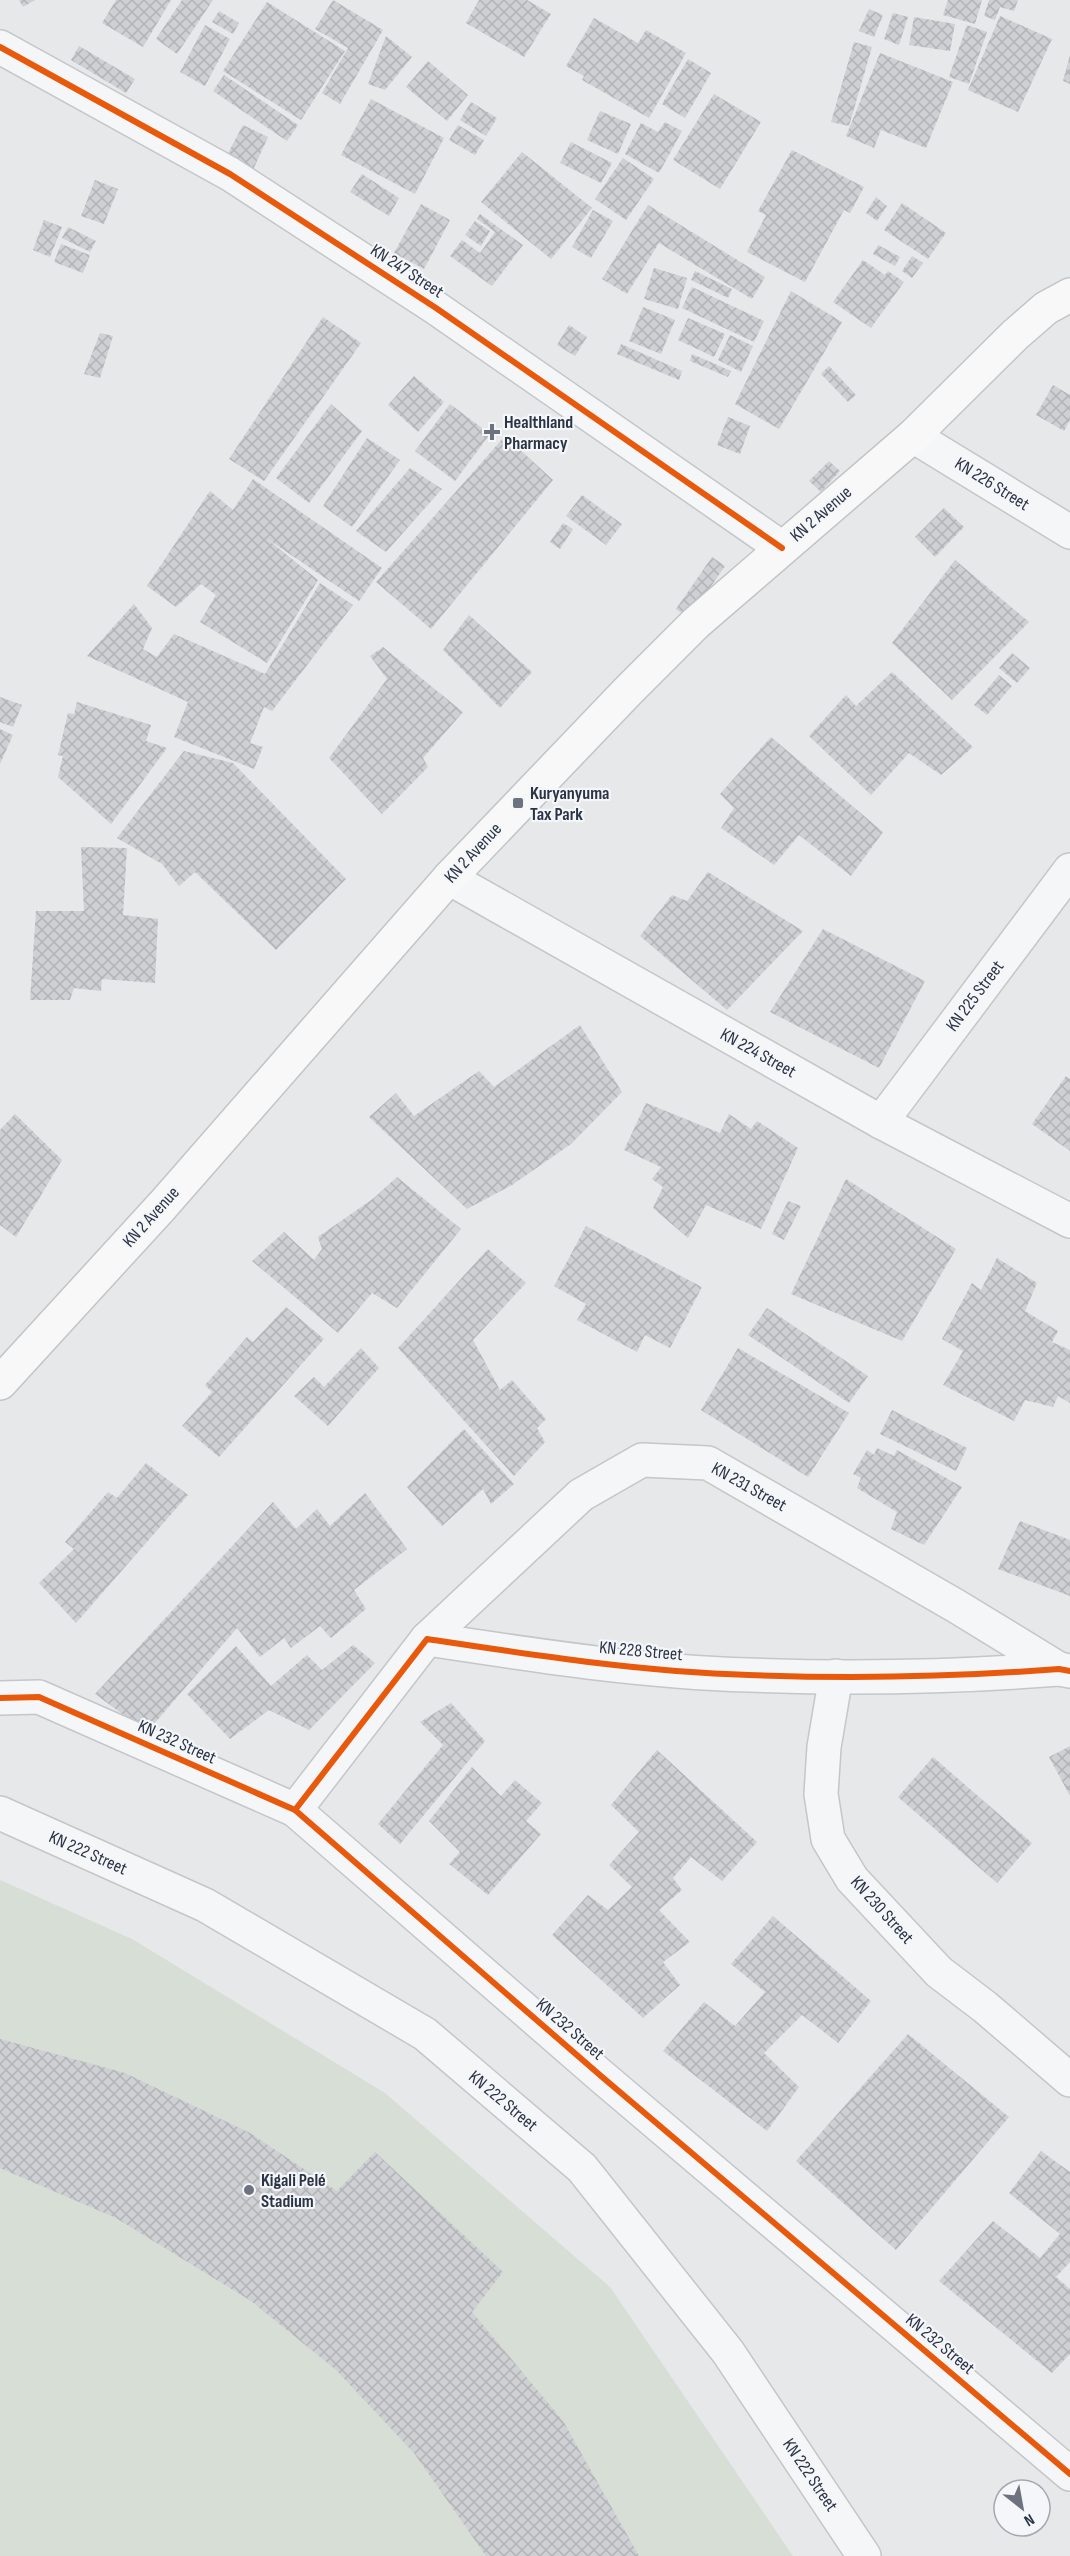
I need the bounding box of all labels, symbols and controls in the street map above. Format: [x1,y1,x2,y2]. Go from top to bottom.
street label: KN 247 Street [367,240,448,303]
place label: Healthland Pharmacy [504,412,573,454]
marker: Healthland Pharmacy [485,425,499,439]
street label: KN 226 Street [951,453,1033,515]
street label: KN 2 Avenue [786,482,856,546]
place label: Kuryanyuma Tax Park [530,783,609,825]
marker: Kuryanyuma Tax Park [511,796,525,810]
street label: KN 2 Avenue [440,819,506,887]
street label: KN 225 Street [942,956,1009,1035]
street label: KN 224 Street [717,1024,800,1083]
street label: KN 2 Avenue [118,1182,184,1252]
street label: KN 231 Street [708,1458,790,1516]
street label: KN 228 Street [598,1637,684,1665]
street label: KN 232 Street [135,1715,220,1769]
street label: KN 222 Street [46,1826,131,1880]
street label: KN 230 Street [846,1872,918,1949]
street label: KN 232 Street [532,1994,609,2065]
street label: KN 222 Street [464,2066,542,2136]
place label: Kigali Pelé Stadium [261,2170,326,2212]
marker: Kigali Pelé Stadium [242,2183,256,2197]
street label: KN 232 Street [901,2309,979,2379]
street label: KN 222 Street [778,2435,842,2516]
north arrow [992,2478,1052,2538]
text: N [1020,2509,1038,2530]

